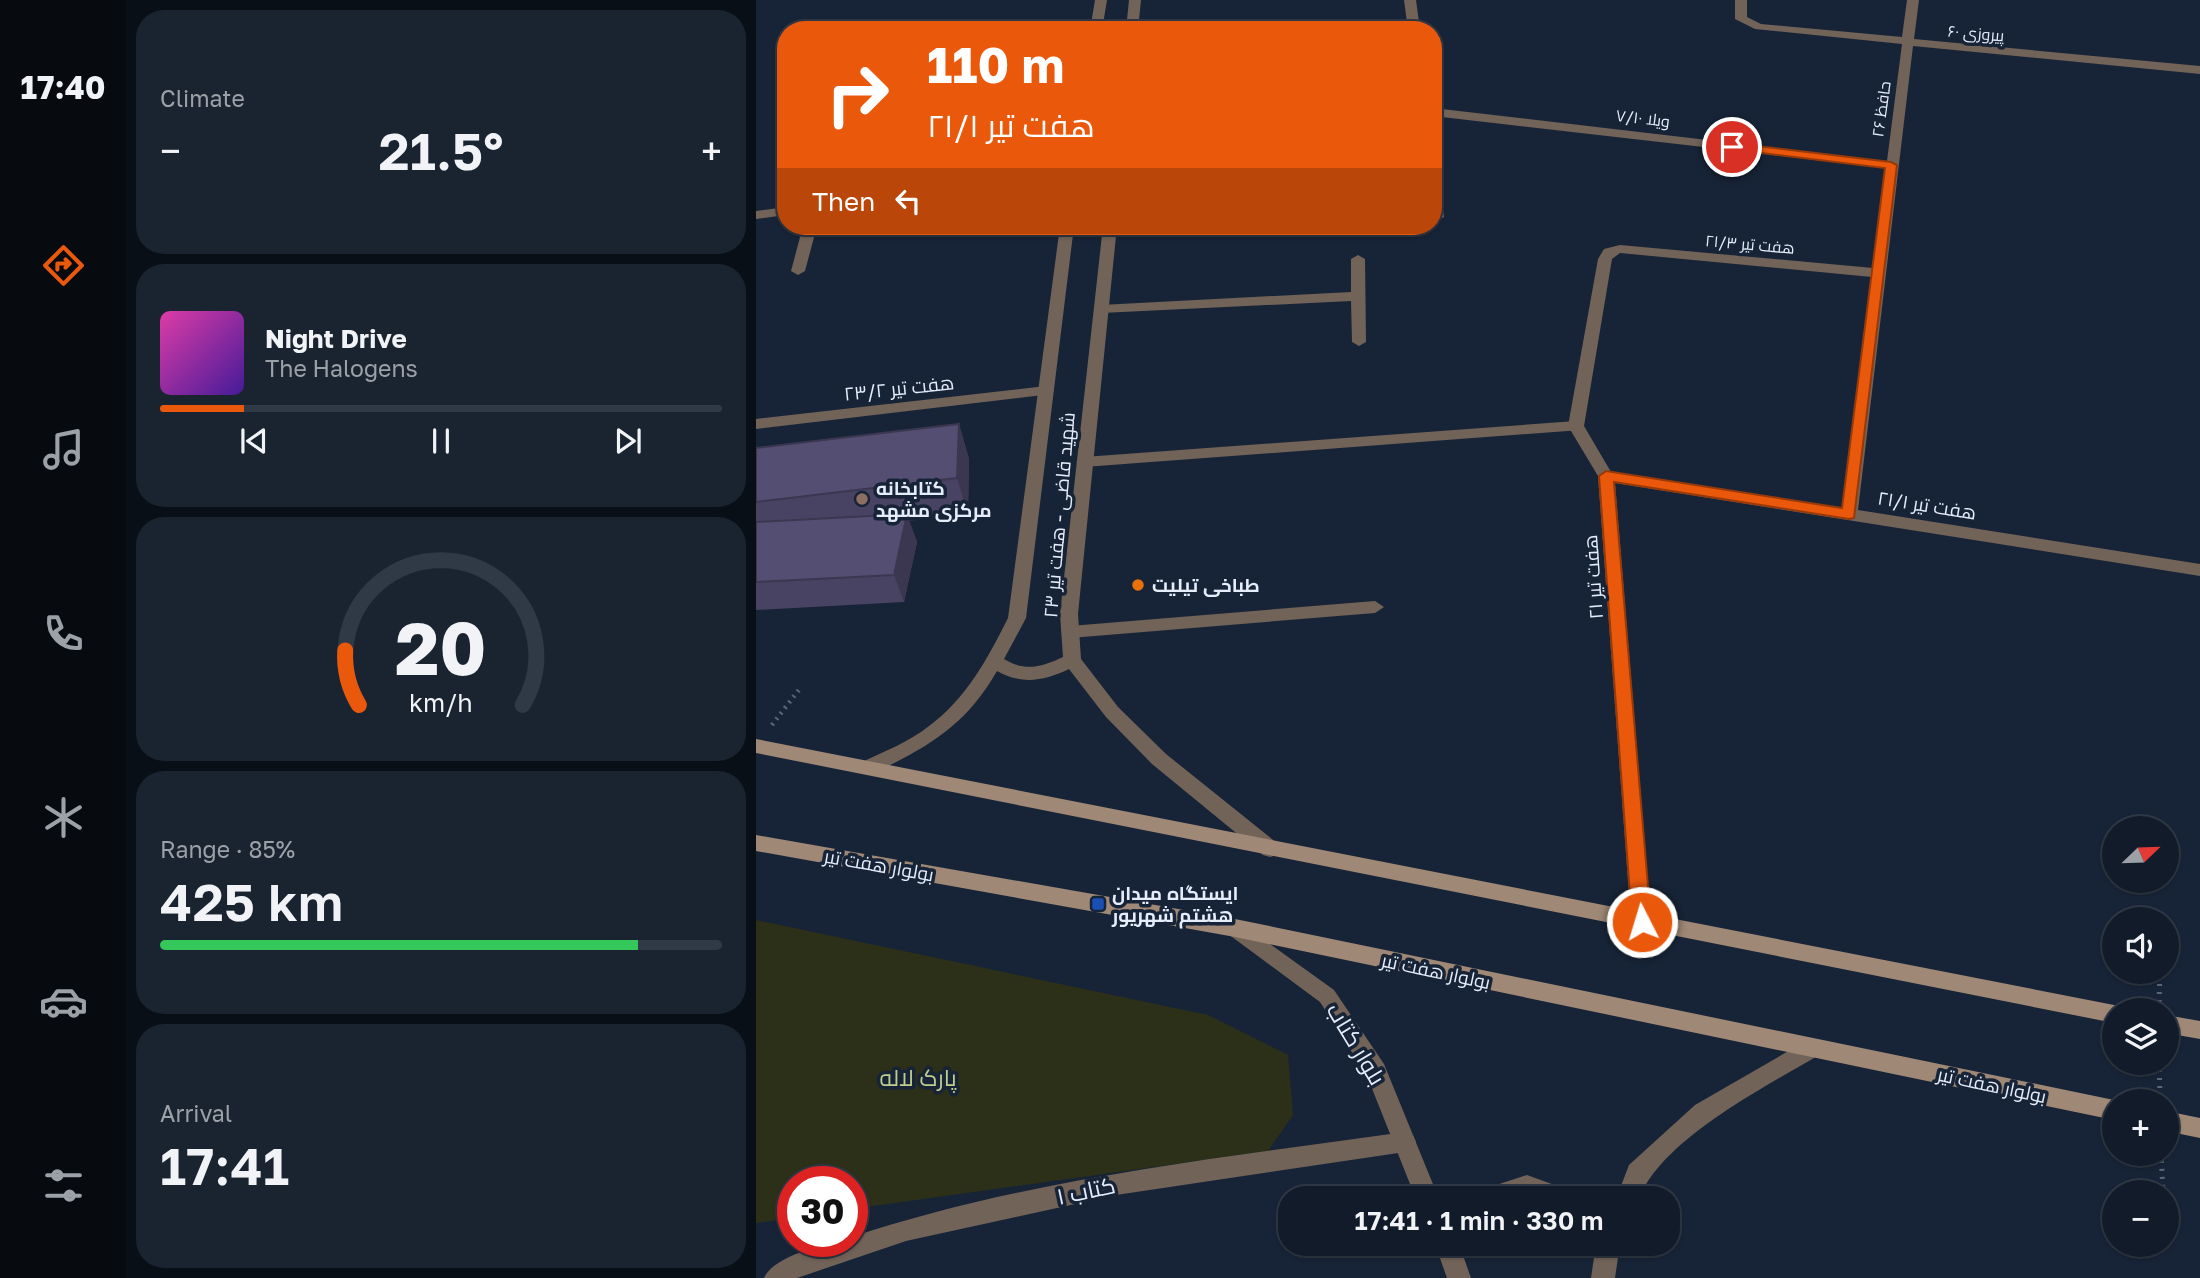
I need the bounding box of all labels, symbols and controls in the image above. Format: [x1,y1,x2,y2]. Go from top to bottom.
street label: پیروزی ۶۰ [1947,21,2006,47]
text: 110 m [927,35,1064,94]
icon: right [812,49,903,140]
text: 17:40 [21,68,105,106]
street label: حافظ ۲۶ [1867,80,1895,138]
text: Climate [160,84,245,112]
street label: ویلا ۷/۱۰ [1615,105,1671,131]
text: هفت تیر ۲۱/۱ [927,106,1095,144]
pin [1702,117,1762,177]
text: 21.5° [379,119,503,181]
text: − [160,128,181,173]
text: + [701,128,722,173]
icon: arrive [1713,128,1751,166]
icon: left [889,182,927,220]
text: Then [812,186,875,217]
street label: هفت تیر ۲۱/۳ [1704,230,1796,258]
icon: directions [39,241,88,290]
text: Night Drive [265,323,407,354]
text: The Halogens [265,354,418,382]
street label: هفت تیر ۲۳/۲ [843,370,955,406]
street label: شهید قاضی - هفت تیر ۲۳ [1038,411,1080,619]
icon: previous [235,422,273,460]
icon: pause [422,422,460,460]
icon: next [609,422,647,460]
icon: music [39,425,88,474]
place label: کتابخانه مرکزی مشهد [876,476,992,522]
street label: هفت تیر ۲۱/۱ [1876,485,1978,525]
marker: کتابخانه مرکزی مشهد [854,491,870,507]
street label: هفت تیر ۲۱ [1578,534,1608,620]
place label: طباخی تیلیت [1152,573,1260,597]
marker: طباخی تیلیت [1130,577,1146,593]
text: 20 [395,604,487,691]
icon: phone [39,609,88,658]
text: km/h [409,687,473,718]
icon: climate [39,793,88,842]
north arrow [2102,816,2179,892]
map controls [2102,816,2179,1257]
text: Range · 85% [160,835,295,863]
street label: بولوار هفت تیر [821,843,936,886]
text: 425 km [160,870,343,932]
place label: ایستگاه میدان هشتم شهریور [1111,881,1238,929]
position arrow [1605,885,1679,959]
marker: ایستگاه میدان هشتم شهریور [1090,896,1106,912]
button: sound [2102,907,2179,984]
street label: بولوار هفت تیر [1378,948,1493,994]
icon: car [39,977,88,1026]
street label: بلوار کتاب [1322,997,1392,1090]
button: layers [2102,998,2179,1075]
street label: بولوار هفت تیر [1934,1062,2049,1108]
park label: پارک لاله [879,1063,957,1093]
button: + [2102,1089,2179,1166]
text: Arrival [160,1099,232,1127]
text: 17:41 [160,1134,289,1196]
icon: filters [39,1161,88,1210]
speed limit sign: 30 [777,1166,868,1257]
street label: کتاب ۱ [1054,1170,1118,1210]
button: − [2102,1180,2179,1257]
text: 17:41 · 1 min · 330 m [1354,1205,1604,1236]

